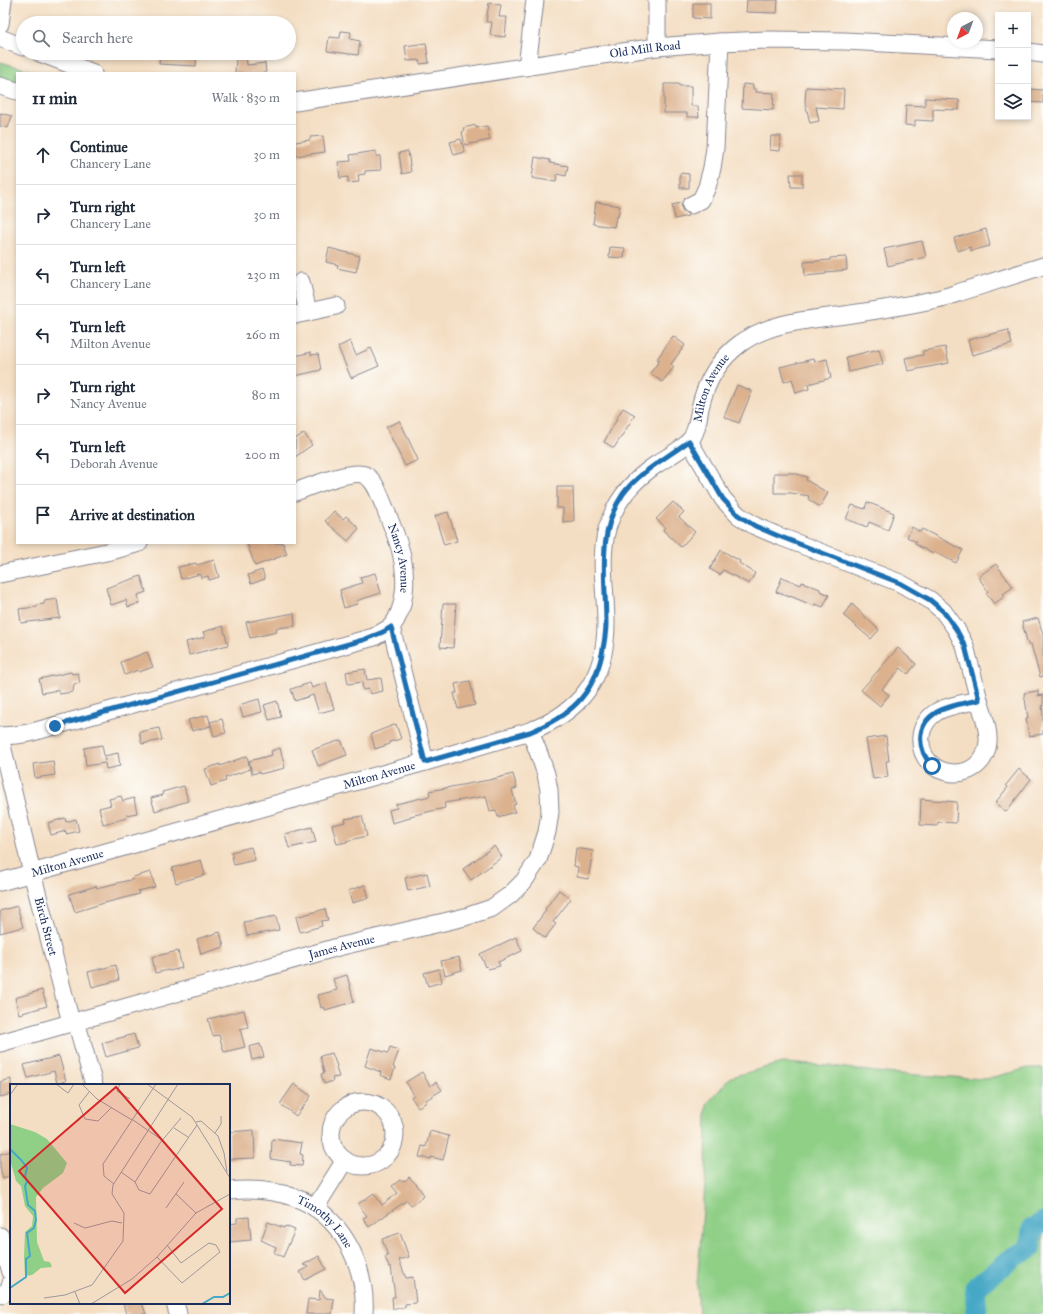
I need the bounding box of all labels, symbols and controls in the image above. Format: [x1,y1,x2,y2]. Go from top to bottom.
north arrow [947,12,983,48]
map controls [995,12,1031,120]
button: + [995,12,1031,48]
search box [16,16,296,60]
icon: search [30,27,52,49]
text: Search here [62,29,133,47]
street label: Old Mill Road [609,38,681,61]
button: − [995,48,1031,84]
button: layers [995,84,1031,120]
text: 11 min [32,88,77,109]
text: Walk · 830 m [211,90,280,106]
text: Continue [70,138,128,156]
icon: ahead [32,144,54,166]
text: 30 m [254,147,280,163]
text: Chancery Lane [70,156,151,172]
text: Turn right [70,198,135,216]
icon: right [32,204,54,226]
text: 30 m [254,207,280,223]
text: Chancery Lane [70,216,151,232]
text: Turn left [70,258,126,276]
icon: left [32,264,54,286]
text: 230 m [247,267,280,283]
text: Chancery Lane [70,276,151,292]
text: Turn left [70,318,126,336]
icon: left [32,324,54,346]
text: 260 m [246,327,280,343]
text: Milton Avenue [70,336,151,352]
street label: Milton Avenue [691,351,732,423]
text: Turn right [70,378,135,396]
icon: right [32,384,54,406]
text: 80 m [252,387,280,403]
text: Nancy Avenue [70,396,147,412]
text: Turn left [70,438,126,456]
icon: left [32,444,54,466]
text: 200 m [245,447,280,463]
text: Deborah Avenue [70,456,158,472]
icon: arrive [32,504,54,526]
text: Arrive at destination [70,506,195,524]
street label: Nancy Avenue [385,521,412,594]
route end [46,717,64,735]
route start [923,757,941,775]
street label: Milton Avenue [341,758,417,792]
street label: Milton Avenue [30,846,105,880]
street label: Birch Street [32,896,61,958]
street label: James Avenue [305,932,376,964]
inset map [10,1084,230,1304]
street label: Timothy Lane [295,1192,356,1250]

